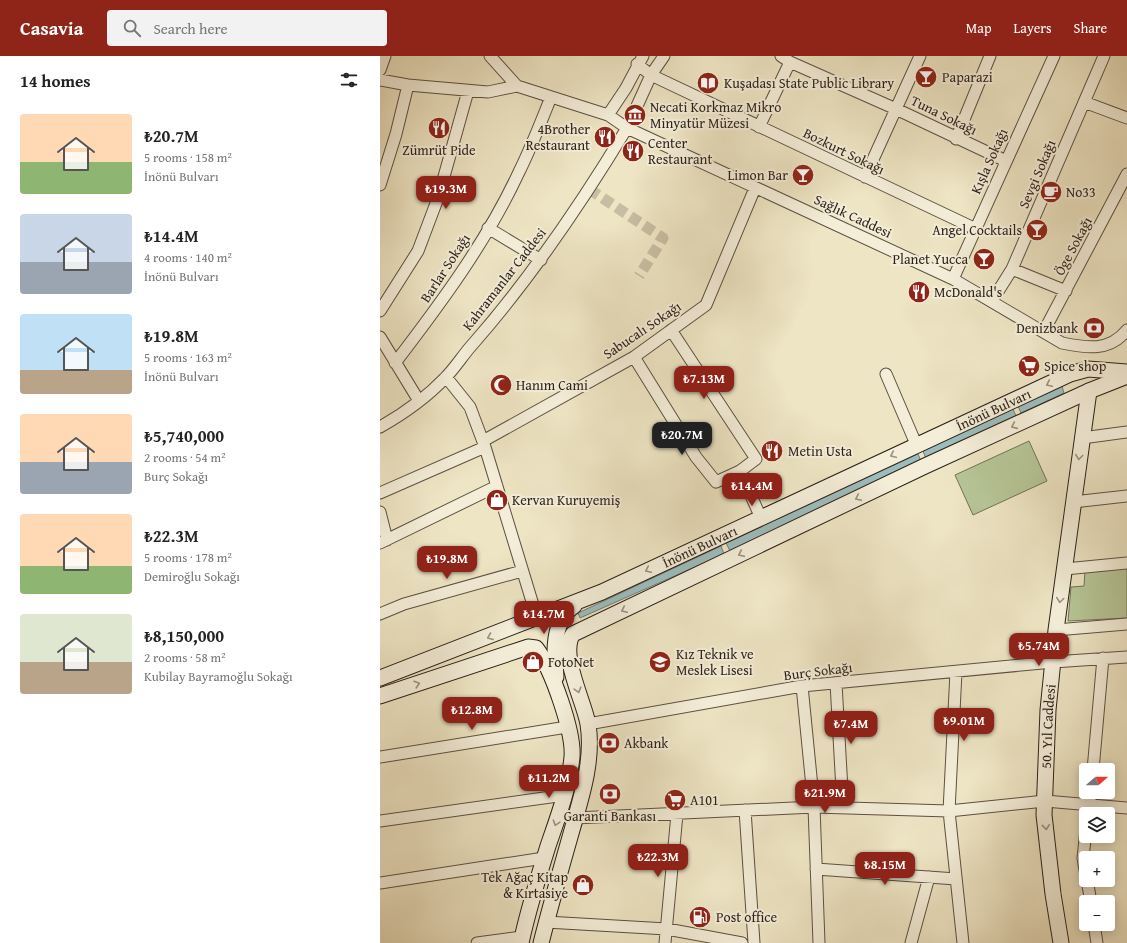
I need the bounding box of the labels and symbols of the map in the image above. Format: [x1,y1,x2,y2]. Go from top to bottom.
bar icon: Paparazi [913,64,939,90]
place label: Paparazi [942,67,993,87]
library icon: Kuşadası State Public Library [695,70,721,96]
place label: Kuşadası State Public Library [724,73,894,93]
street label: Tuna Sokağı [907,90,981,140]
place label: Necati Korkmaz Mikro Minyatür Müzesi [650,97,781,133]
museum icon: Necati Korkmaz Mikro Minyatür Müzesi [622,102,648,128]
restaurant icon: Zümrüt Pide [426,115,452,141]
place label: 4Brother Restaurant [526,119,590,155]
street label: Bozkurt Sokağı [800,123,888,179]
restaurant icon: 4Brother Restaurant [592,124,618,150]
street label: Kışla Sokağı [966,125,1012,197]
place label: Center Restaurant [648,133,712,169]
street label: Sevgi Sokağı [1014,136,1060,211]
restaurant icon: Center Restaurant [620,138,646,164]
place label: Zümrüt Pide [402,140,476,160]
bar icon: Limon Bar [790,162,816,188]
place label: Limon Bar [727,165,788,185]
pin: ₺19.3M [413,176,479,210]
cafe icon: No33 [1038,179,1064,205]
place label: No33 [1066,182,1096,202]
street label: Sağlık Caddesi [811,189,895,243]
street label: Öge Sokağı [1049,213,1097,279]
bar icon: Angel Cocktails [1024,217,1050,243]
place label: Angel Cocktails [932,220,1022,240]
street label: Kahramanlar Caddesi [457,223,551,335]
street label: Barlar Sokağı [415,230,475,306]
bar icon: Planet Yucca [971,246,997,272]
place label: Planet Yucca [892,249,968,269]
restaurant icon: McDonald's [906,279,932,305]
place label: McDonald's [934,282,1002,302]
street label: Sabucalı Sokağı [599,296,685,364]
bank icon: Denizbank [1081,315,1107,341]
place label: Denizbank [1016,318,1079,338]
supermarket icon: Spice shop [1016,353,1042,379]
place label: Spice shop [1044,356,1107,376]
pin: ₺7.13M [671,366,737,400]
mosque icon: Hanım Cami [488,372,514,398]
place label: Hanım Cami [516,375,588,395]
one-way arrow [1046,379,1053,387]
street label: İnönü Bulvarı [953,384,1034,436]
one-way arrow [1011,421,1018,429]
pin: ₺20.7M [649,422,715,456]
restaurant icon: Metin Usta [759,438,785,464]
place label: Metin Usta [788,441,853,461]
one-way arrow [889,450,897,458]
one-way arrow [1075,454,1084,460]
pin: ₺14.4M [719,473,785,507]
shop icon: Kervan Kuruyemiş [484,487,510,513]
place label: Kervan Kuruyemiş [512,490,620,510]
one-way arrow [855,493,863,501]
street label: İnönü Bulvarı [659,520,741,572]
pin: ₺19.8M [414,546,480,580]
one-way arrow [738,549,745,557]
one-way arrow [645,566,652,574]
one-way arrow [1056,597,1065,603]
pin: ₺14.7M [511,601,577,635]
one-way arrow [620,605,628,613]
one-way arrow [486,632,494,640]
pin: ₺5.74M [1006,633,1072,667]
place label: Kız Teknik ve Meslek Lisesi [676,644,754,680]
shop icon: FotoNet [520,649,546,675]
school or university icon: Kız Teknik ve Meslek Lisesi [647,649,673,675]
place label: FotoNet [548,652,594,672]
street label: Burç Sokağı [782,657,854,685]
one-way arrow [413,680,420,688]
street label: 50. Yıl Caddesi [1036,683,1061,769]
one-way arrow [573,686,582,693]
pin: ₺12.8M [439,697,505,731]
pin: ₺9.01M [931,708,997,742]
pin: ₺7.4M [823,711,879,745]
bank icon: Akbank [596,730,622,756]
place label: Akbank [624,733,669,753]
north arrow [1079,763,1115,799]
pin: ₺11.2M [516,765,582,799]
pin: ₺21.9M [792,780,858,814]
bank icon: Garanti Bankası [597,781,623,807]
supermarket icon: A101 [662,787,688,813]
place label: A101 [690,790,719,810]
place label: Garanti Bankası [564,806,656,826]
one-way arrow [552,820,560,827]
one-way arrow [1041,824,1050,830]
pin: ₺22.3M [625,844,691,878]
pin: ₺8.15M [852,852,918,886]
place label: Tek Ağaç Kitap & Kırtasiye [481,867,568,903]
shop icon: Tek Ağaç Kitap & Kırtasiye [570,872,596,898]
fuel station icon: Post office [687,904,713,930]
place label: Post office [716,907,778,927]

